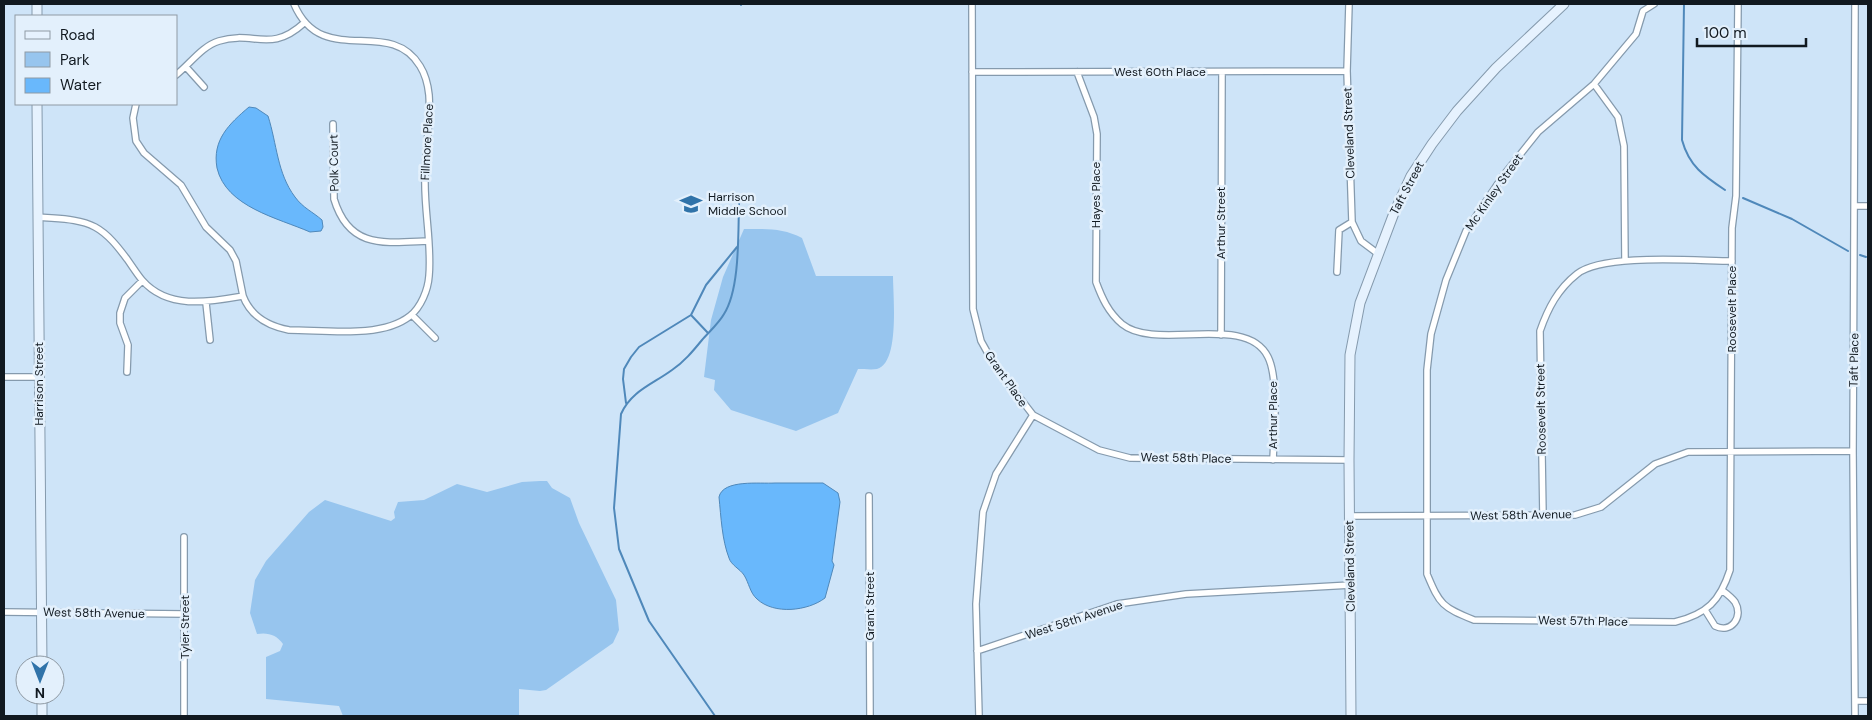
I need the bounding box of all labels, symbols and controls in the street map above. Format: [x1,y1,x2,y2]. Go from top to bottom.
legend [15,15,178,105]
scale bar [1697,15,1806,47]
text: 100 m [1704,23,1747,43]
text: Road [60,25,95,45]
text: Park [60,50,90,70]
street label: West 60th Place [1114,64,1206,80]
text: Water [60,75,102,95]
street label: Cleveland Street [1339,87,1359,179]
street label: Fillmore Place [417,103,437,181]
street label: Polk Court [325,134,342,192]
street label: Mc Kinley Street [1462,150,1527,233]
street label: Taft Street [1386,158,1428,218]
street label: Hayes Place [1088,162,1104,228]
street label: Arthur Street [1213,186,1229,259]
place label: Harrison Middle School [708,189,786,219]
school or university icon: Harrison Middle School [678,191,704,217]
street label: Roosevelt Place [1724,265,1740,352]
street label: Taft Place [1846,333,1862,387]
street label: Harrison Street [31,342,47,426]
street label: Grant Place [981,348,1031,410]
street label: Roosevelt Street [1532,363,1550,455]
street label: Arthur Place [1265,381,1281,449]
street label: West 58th Place [1141,449,1232,467]
street label: West 58th Avenue [1470,506,1572,524]
street label: Cleveland Street [1341,520,1359,612]
street label: Grant Street [862,571,878,640]
street label: Tyler Street [177,595,193,659]
street label: West 58th Avenue [1023,597,1125,643]
street label: West 58th Avenue [43,604,145,622]
street label: West 57th Place [1538,612,1628,630]
north arrow [15,655,65,705]
text: N [35,684,45,702]

